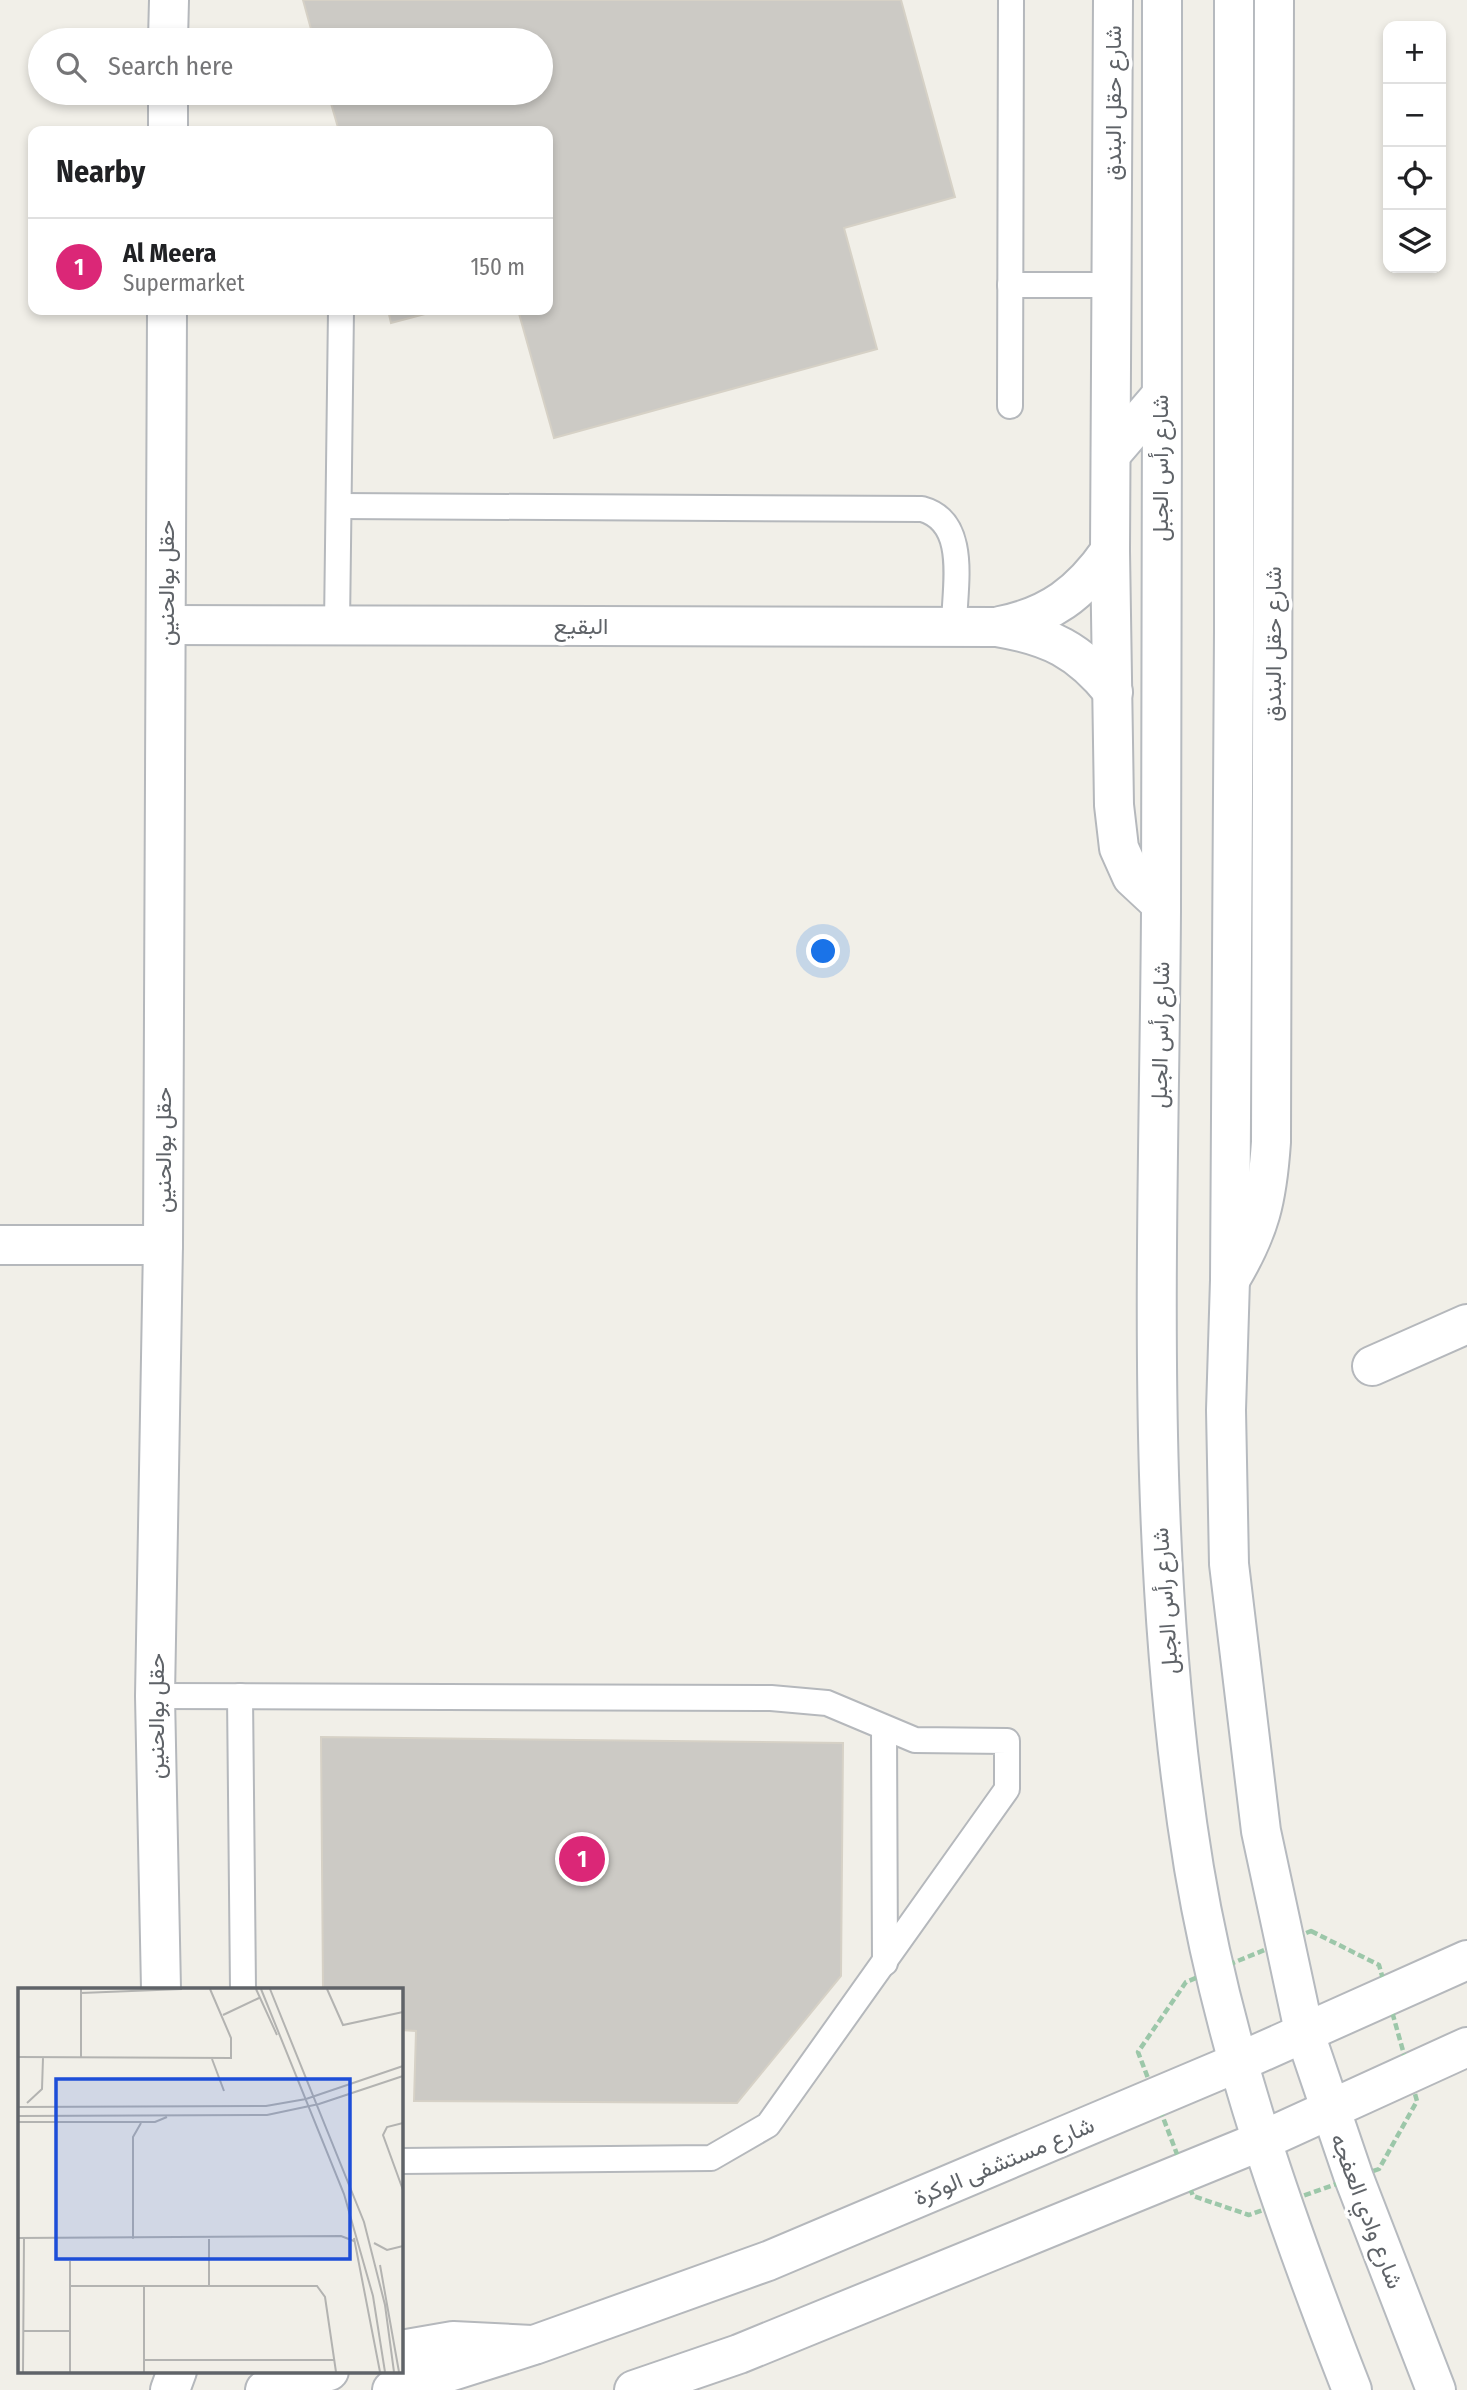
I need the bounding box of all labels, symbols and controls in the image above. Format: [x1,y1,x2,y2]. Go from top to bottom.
map controls [1383,21,1446,273]
button: + [1383,21,1446,84]
street label: شارع حقل البندق [1099,25,1129,181]
search box [28,28,553,105]
icon: search [52,48,90,86]
text: Search here [108,51,233,82]
button: − [1383,84,1446,147]
button: locate [1383,147,1446,210]
text: Nearby [56,154,145,190]
button: layers [1383,210,1446,273]
text: Al Meera [123,238,216,269]
text: 1 [74,253,84,281]
text: 150 m [470,253,525,281]
text: Supermarket [123,269,244,297]
street label: شارع رأس الجبل [1146,395,1176,541]
street label: حقل بوالحنين [152,520,181,646]
street label: شارع حقل البندق [1259,566,1289,722]
street label: البقيع [554,612,608,642]
your location [806,934,840,968]
street label: شارع رأس الجبل [1145,961,1177,1109]
street label: حقل بوالحنين [149,1087,178,1213]
street label: شارع رأس الجبل [1146,1527,1186,1675]
street label: حقل بوالحنين [142,1653,171,1779]
pin: 1 [559,1833,605,1885]
inset map [18,1988,402,2372]
street label: شارع مستشفى الوكرة [910,2110,1099,2213]
street label: شارع وادي العفجه [1320,2129,1409,2294]

